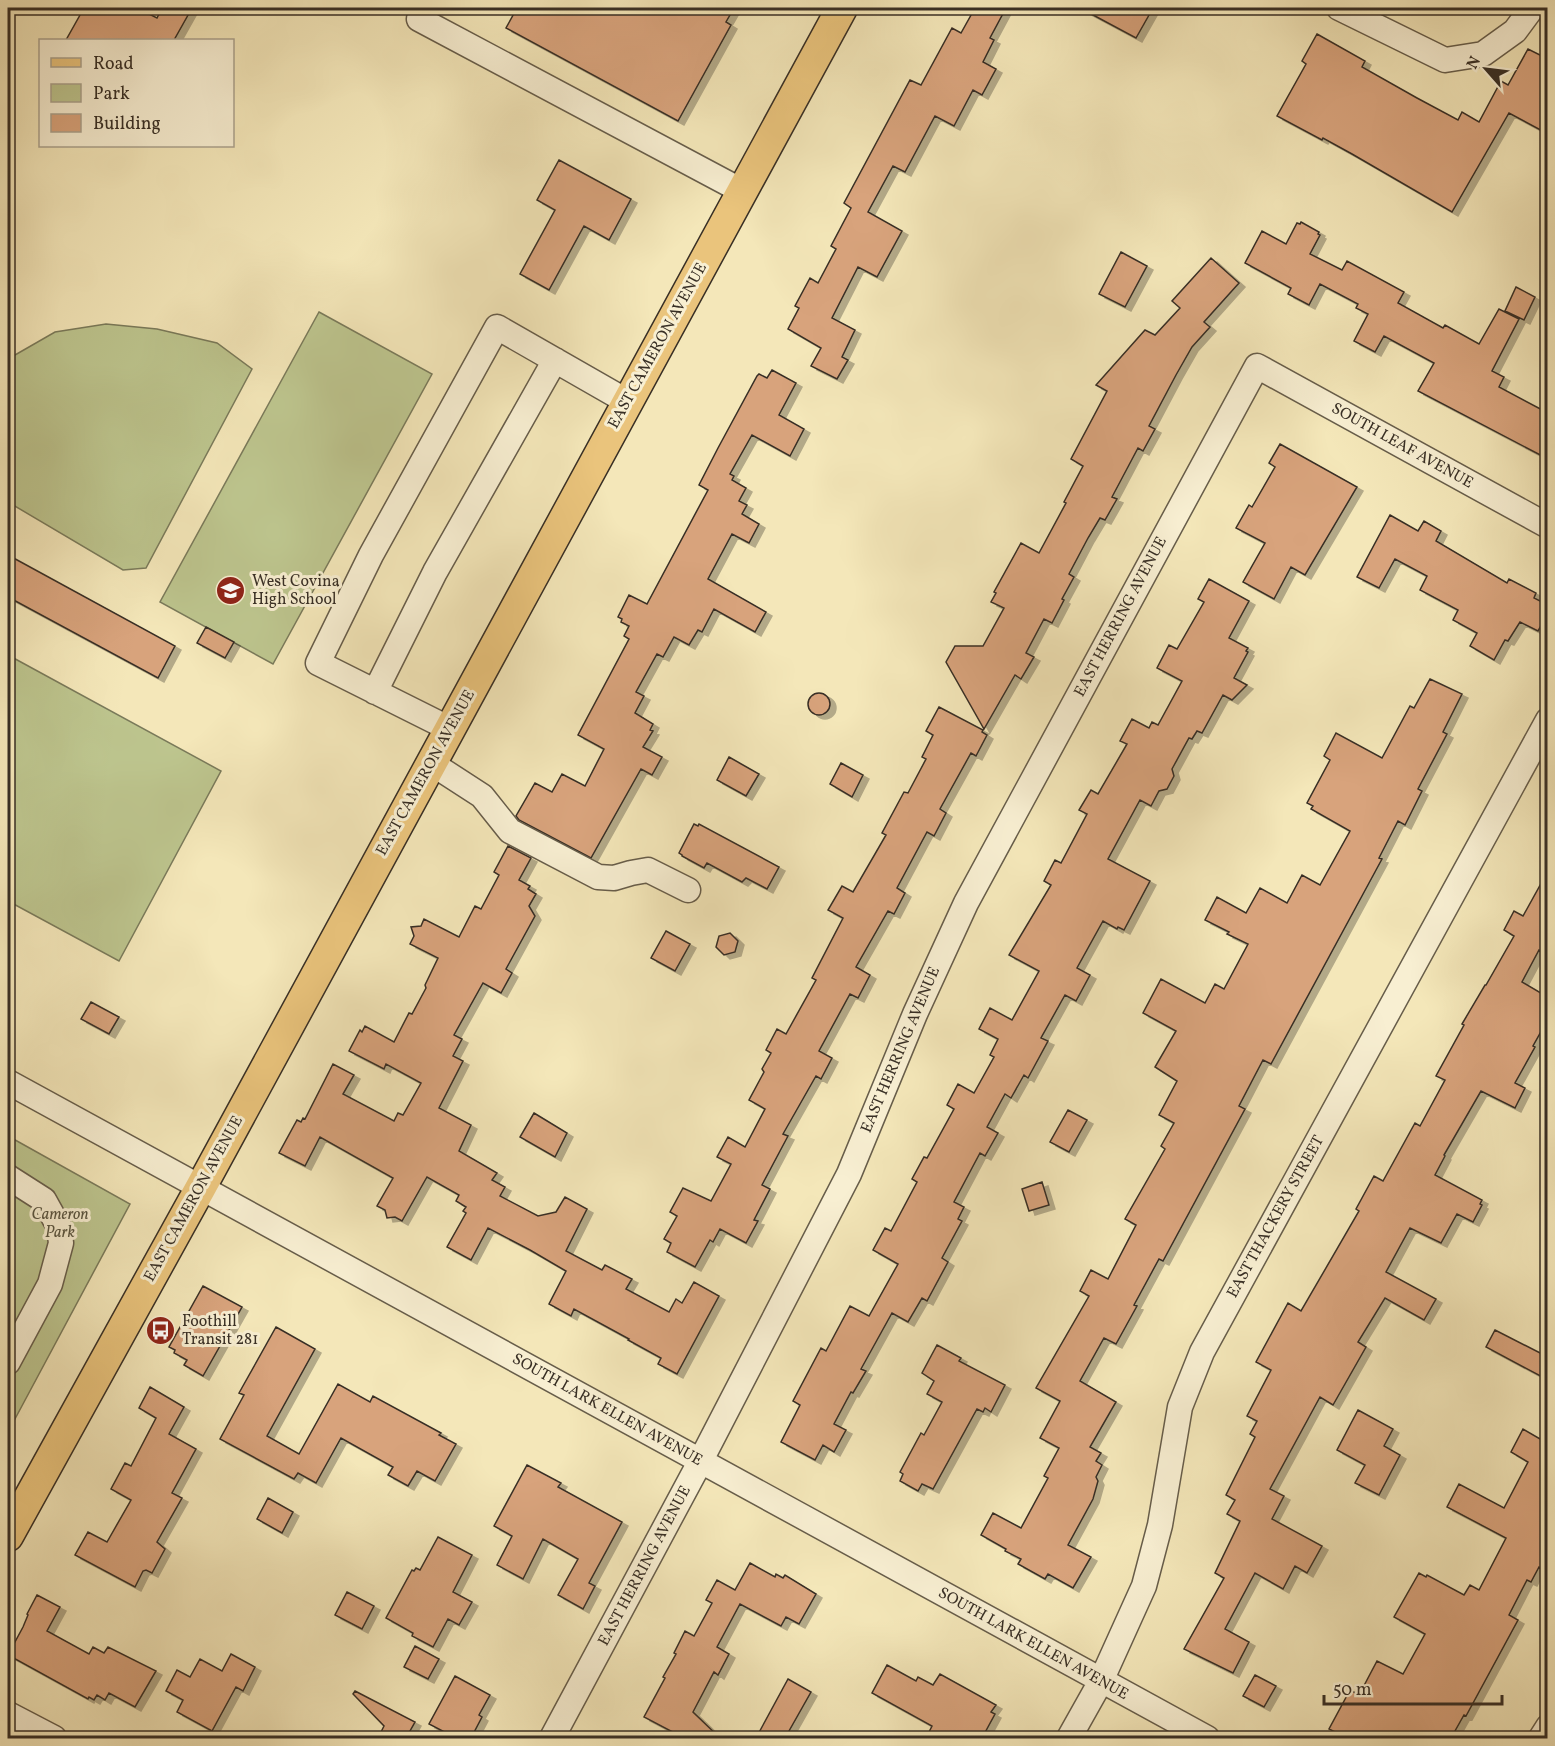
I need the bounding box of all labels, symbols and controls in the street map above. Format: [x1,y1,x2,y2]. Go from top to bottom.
legend [39,39,234,147]
north arrow [1456,39,1516,99]
text: Road [93,52,134,77]
text: N [1462,52,1487,73]
text: Park [93,82,130,107]
text: Building [93,112,161,137]
street label: EAST CAMERON AVENUE [603,259,713,433]
street label: SOUTH LEAF AVENUE [1327,398,1477,494]
street label: EAST HERRING AVENUE [1069,533,1173,701]
place label: West Covina High School [252,571,340,611]
school or university icon: West Covina High School [215,575,247,607]
street label: EAST CAMERON AVENUE [371,686,481,860]
street label: EAST HERRING AVENUE [856,963,946,1137]
street label: EAST CAMERON AVENUE [139,1112,249,1286]
street label: EAST THACKERY STREET [1222,1132,1330,1302]
park label: Cameron Park [32,1204,88,1244]
place label: Foothill Transit 281 [182,1311,258,1351]
bus stop icon: Foothill Transit 281 [145,1315,177,1347]
street label: SOUTH LARK ELLEN AVENUE [508,1348,706,1472]
street label: EAST HERRING AVENUE [593,1482,697,1650]
street label: SOUTH LARK ELLEN AVENUE [934,1582,1132,1706]
scale bar [1324,1668,1502,1706]
text: 50 m [1333,1678,1372,1703]

